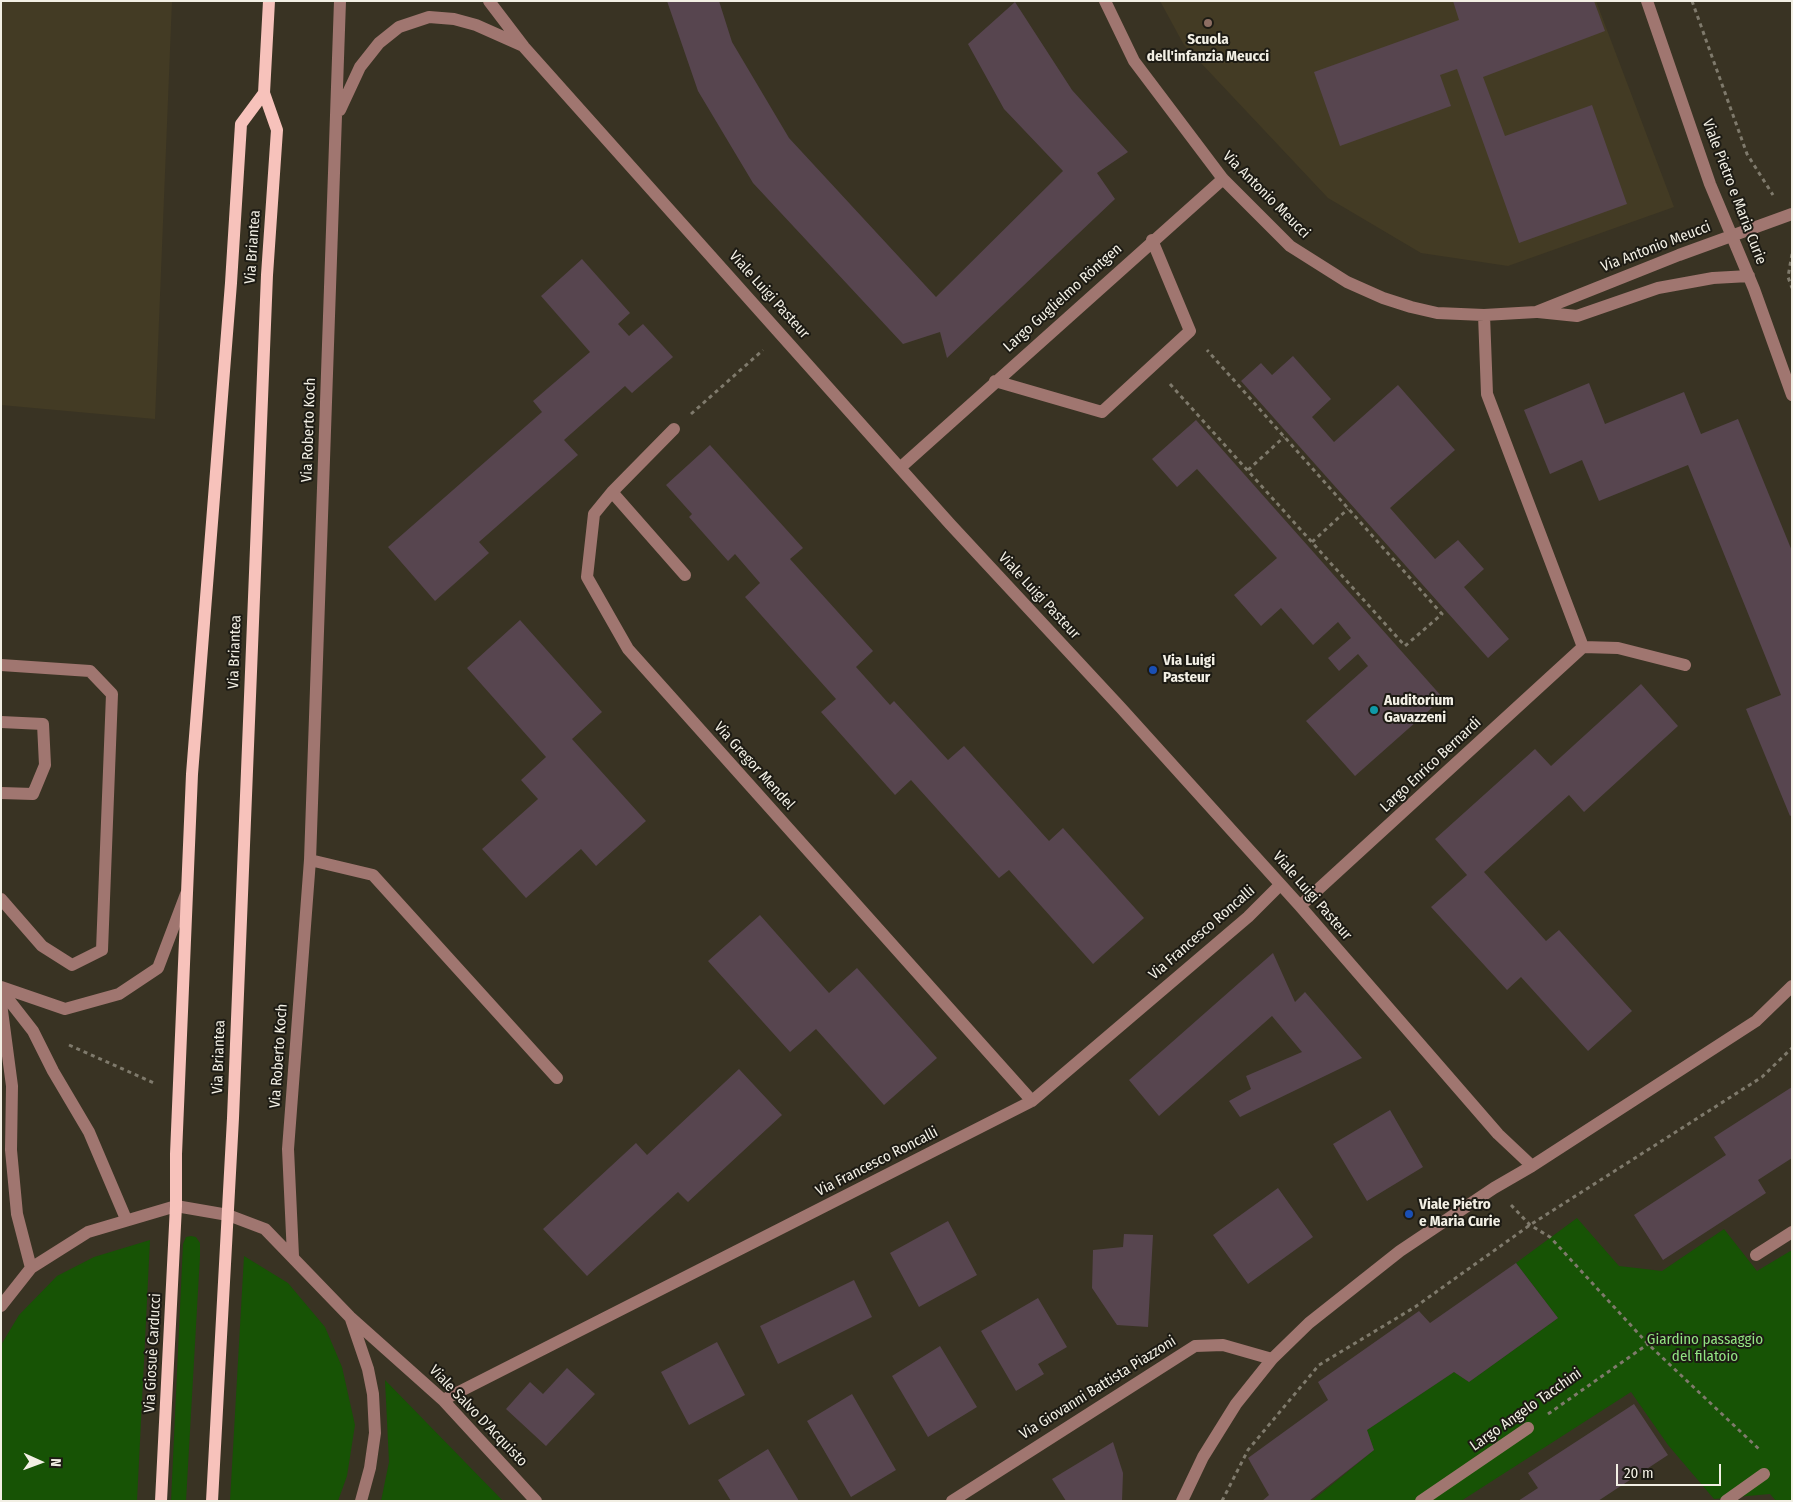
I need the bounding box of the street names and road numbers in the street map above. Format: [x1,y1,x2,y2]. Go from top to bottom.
street label: Viale Pietro e Maria Curie [1698,117,1770,267]
street label: Via Antonio Meucci [1219,148,1313,242]
street label: Via Briantea [241,209,265,285]
street label: Via Antonio Meucci [1599,218,1713,276]
street label: Largo Guglielmo Röntgen [1000,240,1126,356]
street label: Viale Luigi Pasteur [725,247,813,343]
street label: Via Roberto Koch [298,377,320,483]
street label: Viale Luigi Pasteur [994,549,1084,643]
street label: Via Briantea [225,615,245,689]
street label: Largo Enrico Bernardi [1377,714,1485,816]
street label: Via Gregor Mendel [710,718,798,814]
street label: Viale Luigi Pasteur [1269,848,1355,944]
street label: Via Francesco Roncalli [1145,882,1259,984]
street label: Via Roberto Koch [266,1003,292,1109]
street label: Via Briantea [209,1020,229,1094]
street label: Via Francesco Roncalli [813,1123,941,1201]
street label: Via Giosuè Carducci [141,1293,165,1413]
street label: Via Giovanni Battista Piazzoni [1017,1332,1179,1444]
street label: Viale Salvo D'Acquisto [425,1362,531,1470]
street label: Largo Angelo Tacchini [1467,1365,1585,1455]

